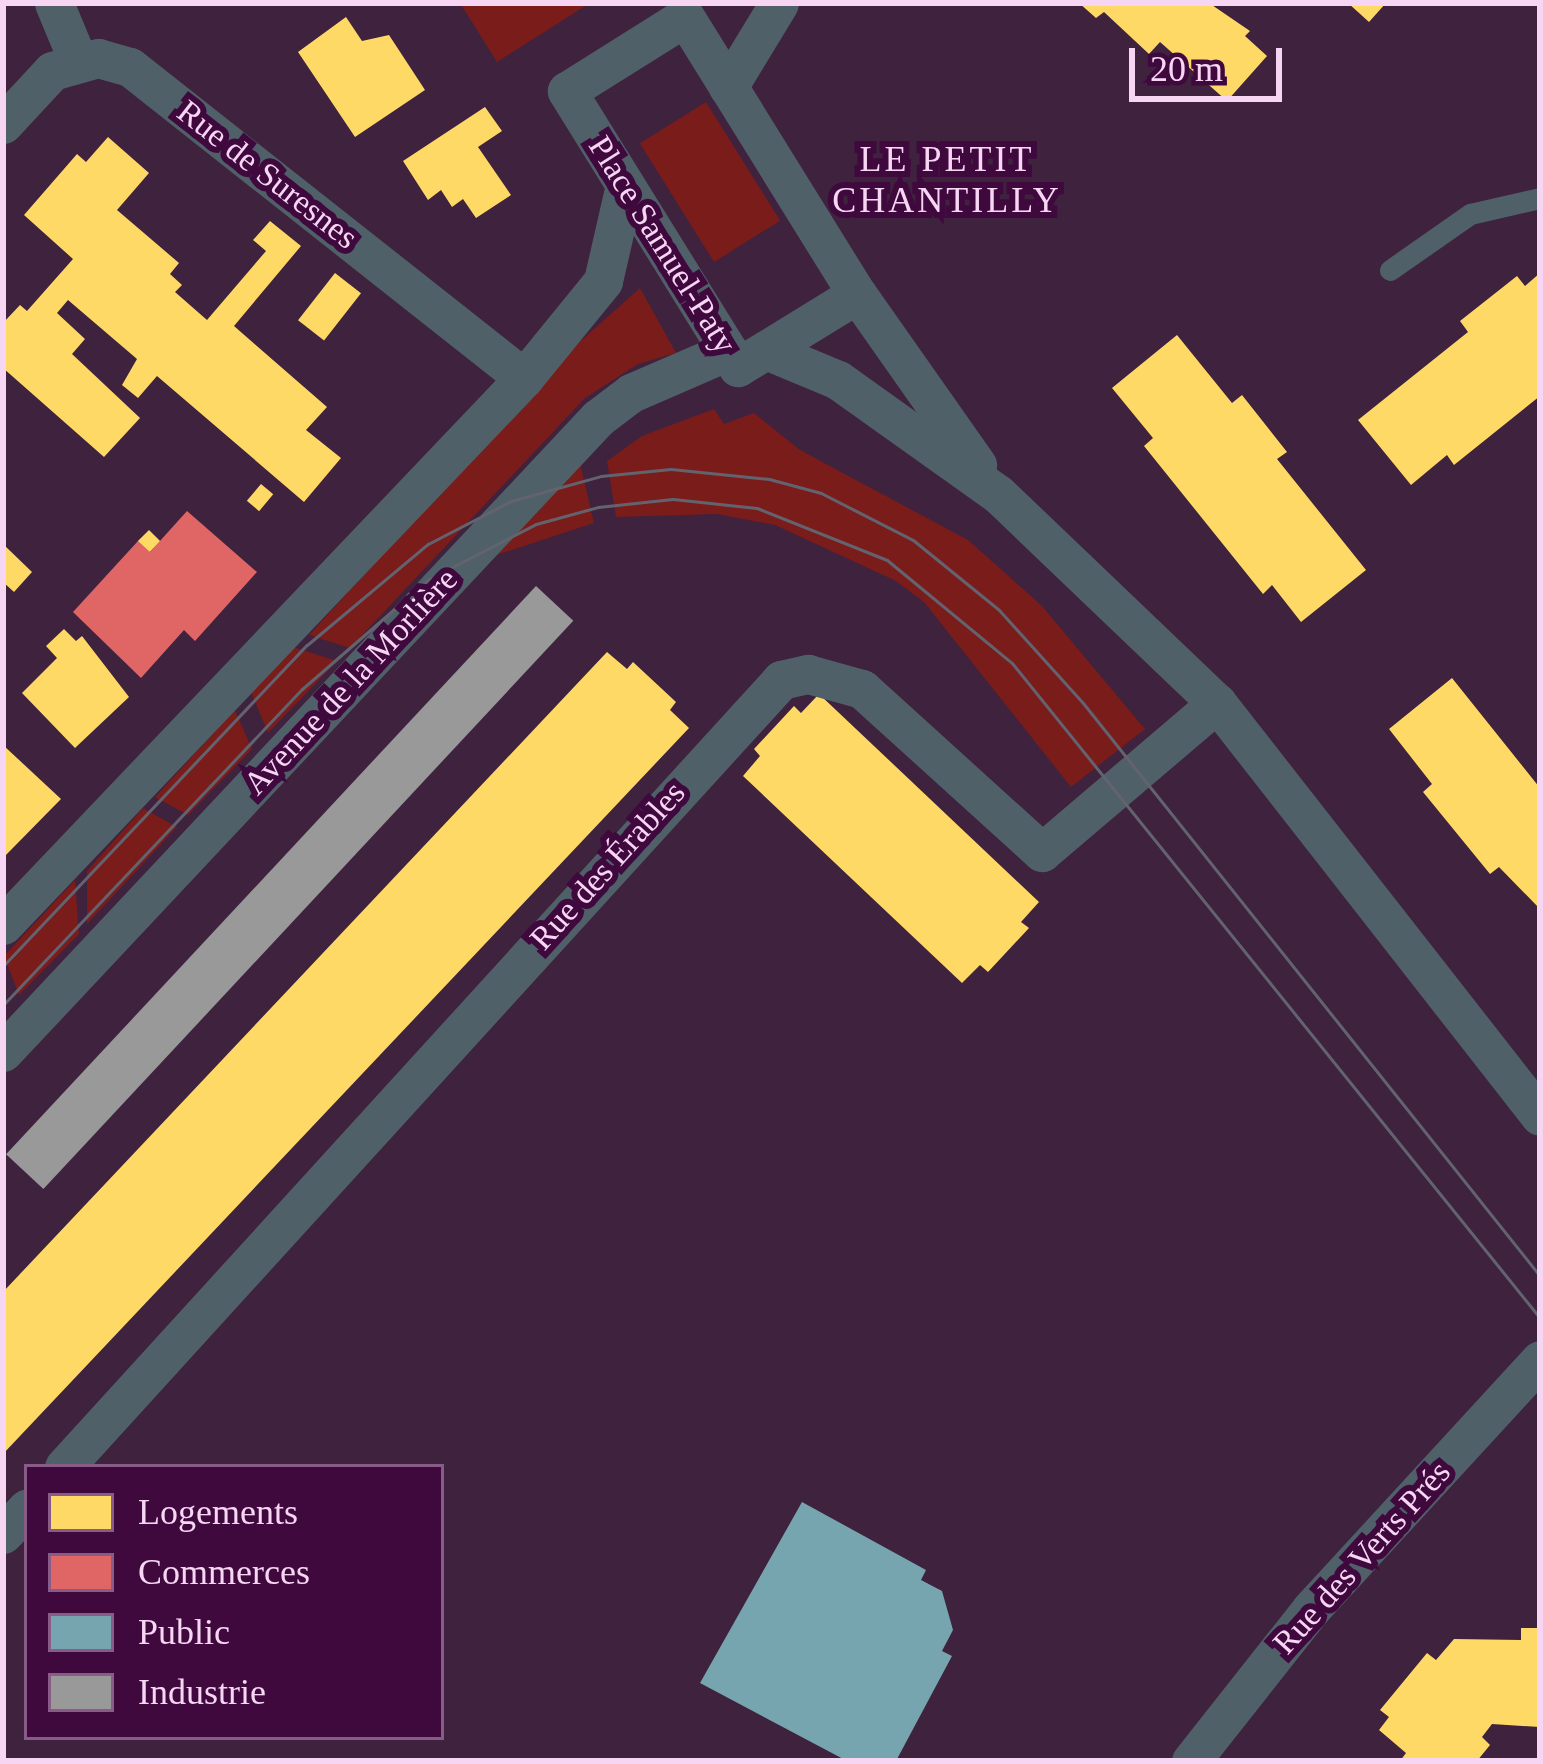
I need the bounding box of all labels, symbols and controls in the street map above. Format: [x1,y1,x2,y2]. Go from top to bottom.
scale bar [1135,24,1288,98]
text: 20 m [1150,49,1223,89]
street label: Rue de Suresnes [169,92,365,258]
street label: Place Samuel-Paty [579,129,745,361]
district label: LE PETIT CHANTILLY [832,137,1062,222]
street label: Avenue de la Morlière [236,560,466,804]
street label: Rue des Érables [522,774,694,958]
street label: Rue des Verts Prés [1265,1453,1459,1663]
legend [24,1464,444,1740]
text: Logements [138,1492,298,1532]
text: Commerces [138,1552,310,1592]
text: Public [138,1612,230,1652]
text: Industrie [138,1672,266,1712]

